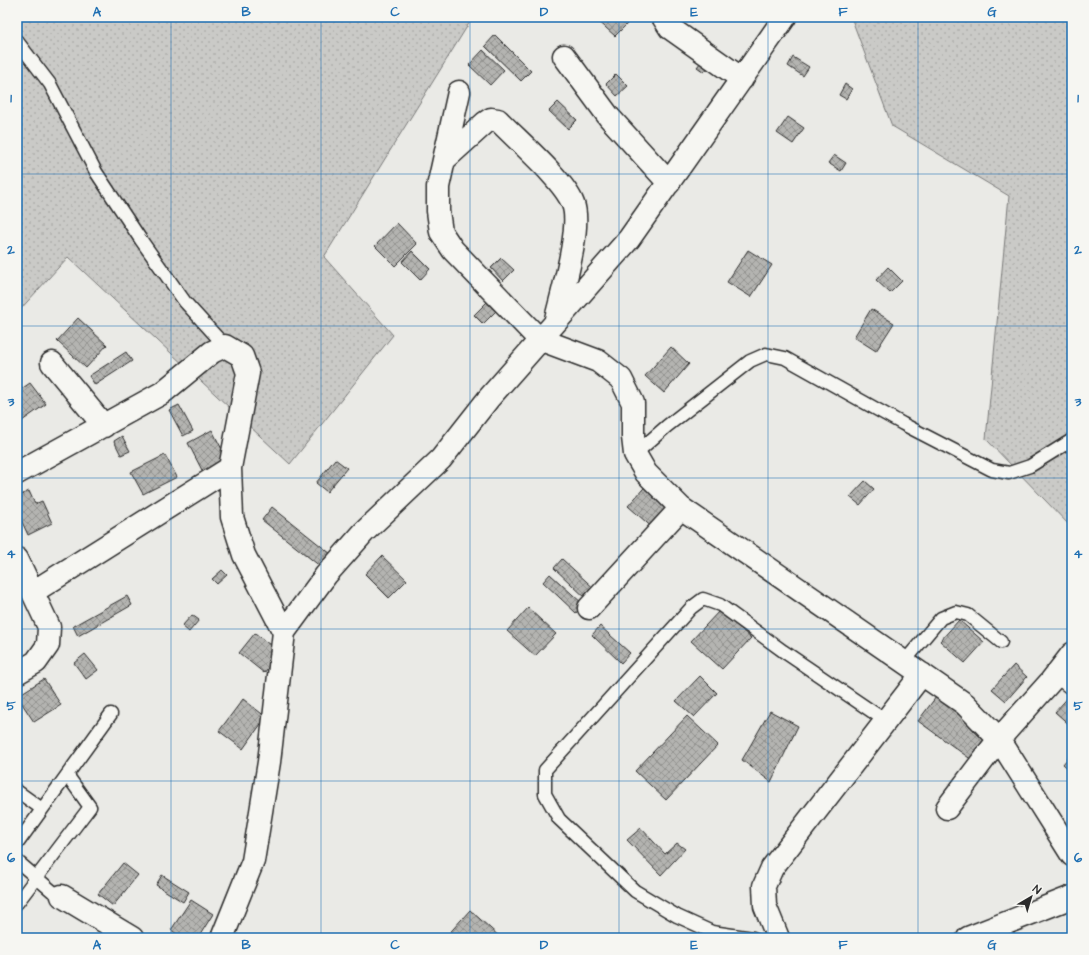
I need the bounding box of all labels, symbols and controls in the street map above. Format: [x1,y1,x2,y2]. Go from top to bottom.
text: A [93,3,102,21]
text: B [241,3,251,21]
text: C [390,3,400,21]
text: D [540,3,549,21]
text: E [690,3,698,21]
text: F [838,3,848,21]
text: G [987,3,997,21]
text: 1 [10,89,12,107]
text: 1 [1077,89,1079,107]
text: 2 [6,241,15,259]
text: 2 [1073,241,1082,259]
text: 3 [7,393,15,411]
text: 3 [1074,393,1082,411]
text: 4 [7,545,16,563]
text: 4 [1074,545,1083,563]
text: 5 [6,697,16,715]
text: 5 [1073,697,1083,715]
text: 6 [7,849,16,867]
text: 6 [1074,849,1083,867]
north arrow [1011,877,1051,917]
text: N [1030,881,1044,898]
text: A [93,936,102,954]
text: B [241,936,251,954]
text: C [390,936,400,954]
text: D [540,936,549,954]
text: E [690,936,698,954]
text: F [838,936,848,954]
text: G [987,936,997,954]

